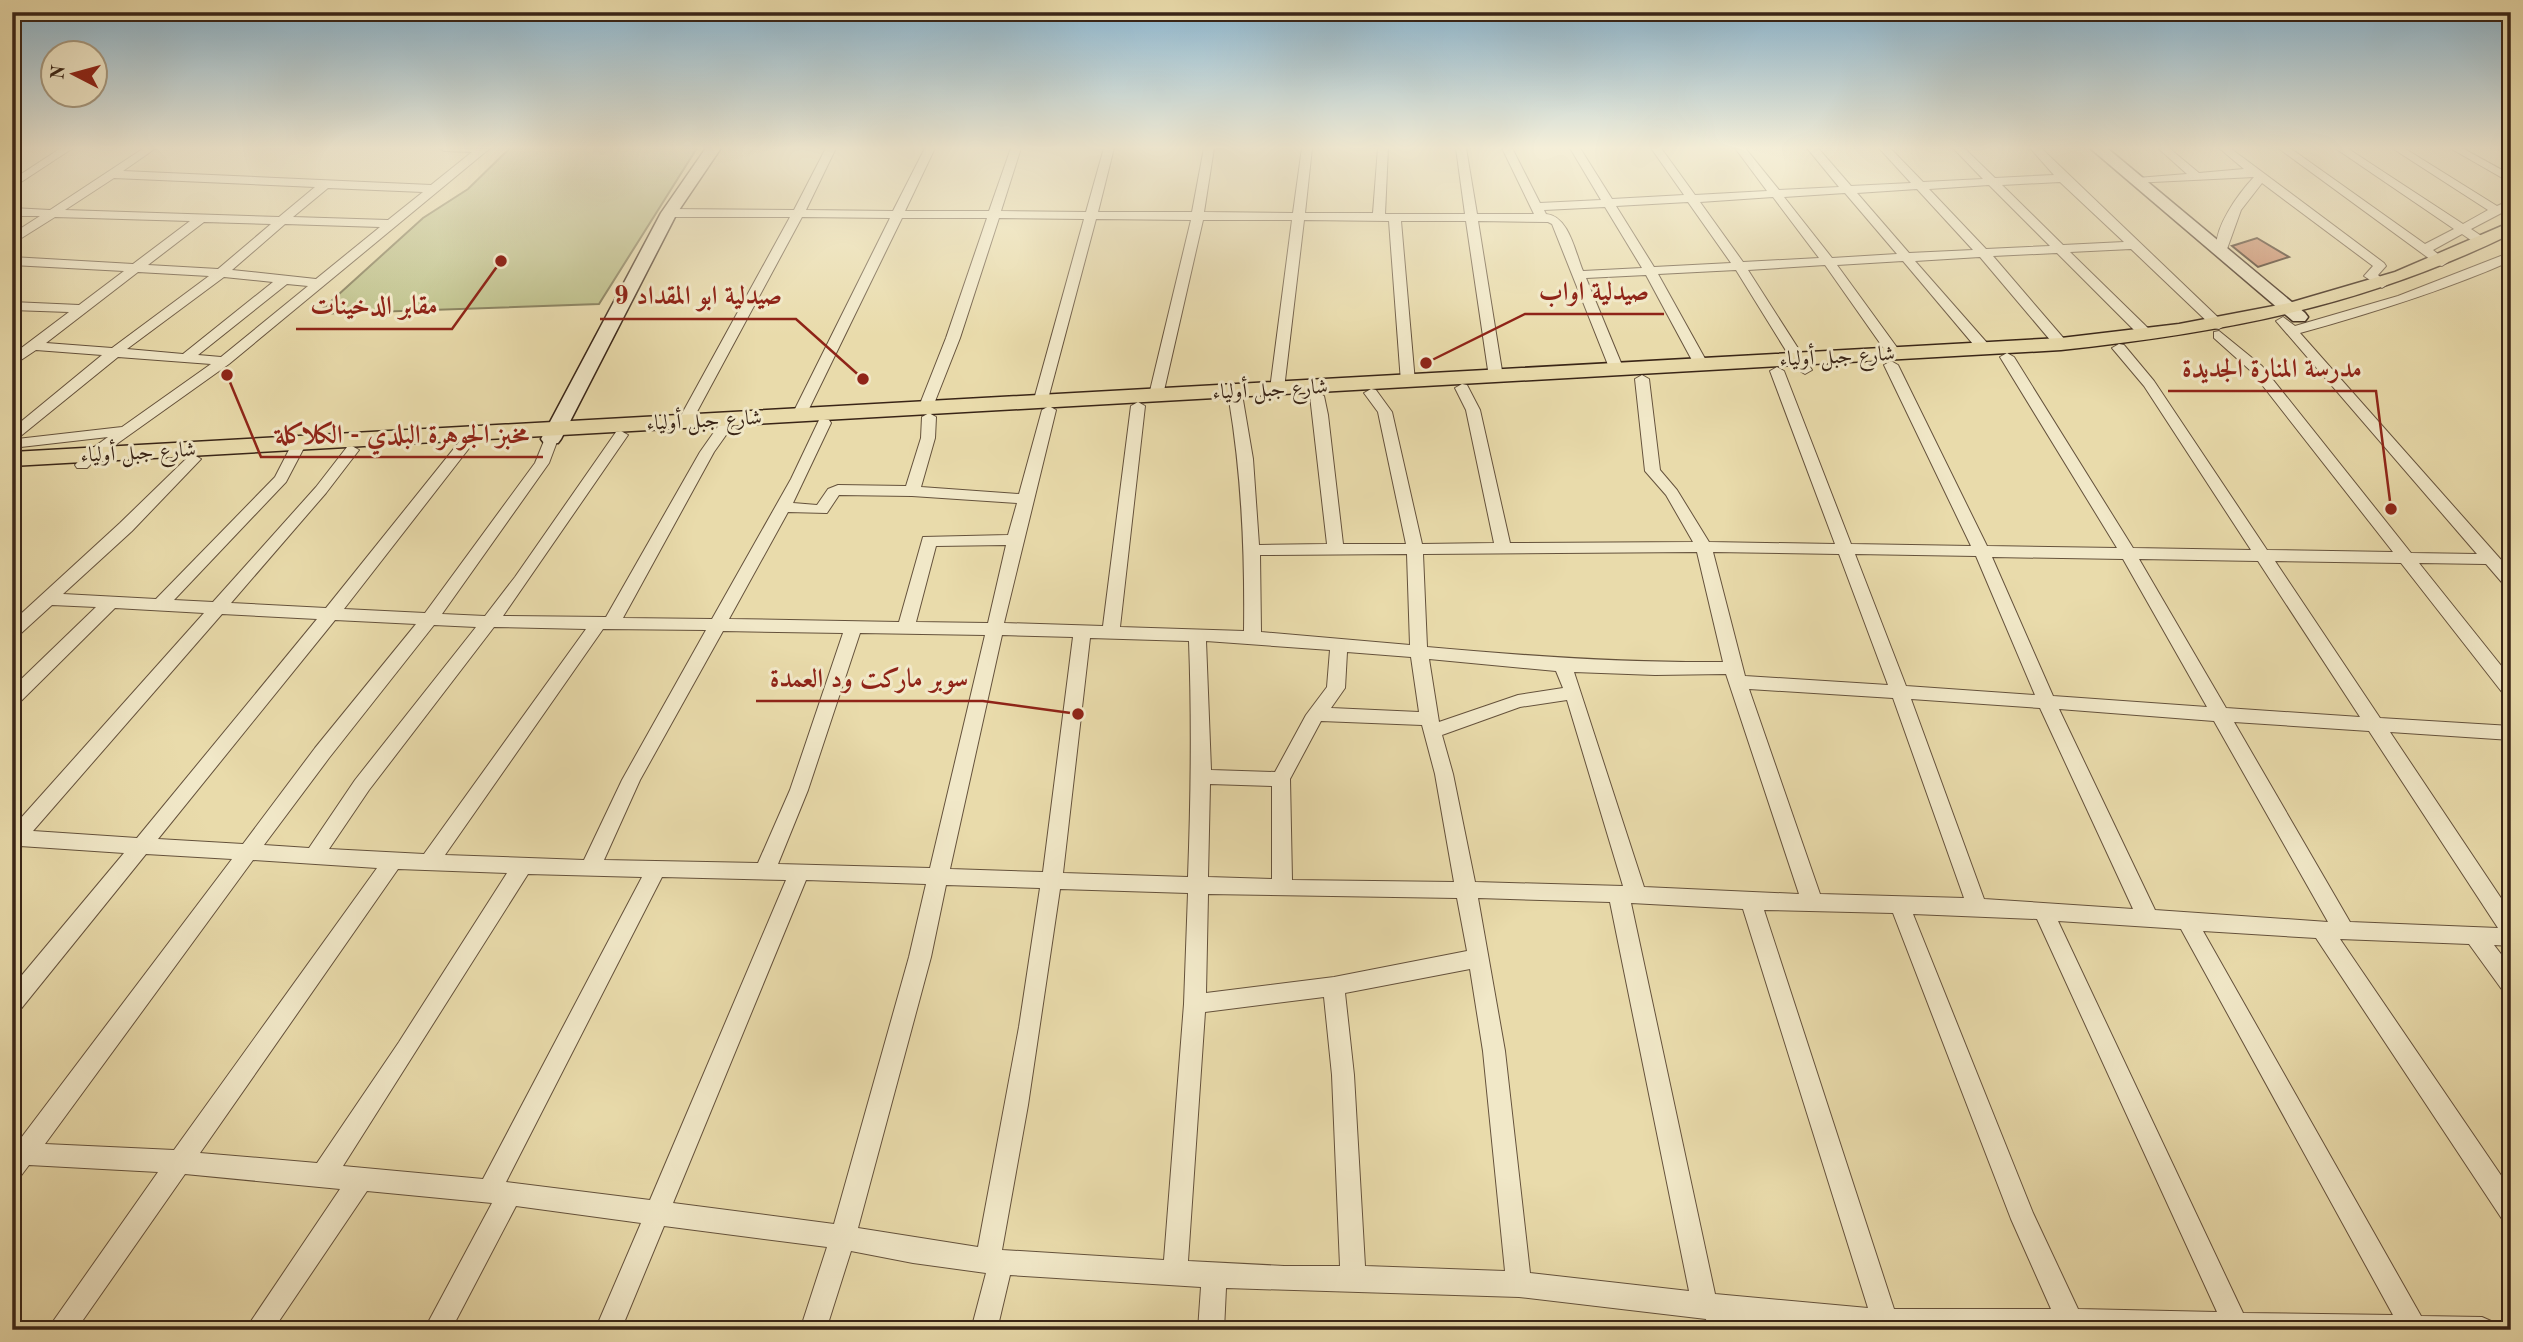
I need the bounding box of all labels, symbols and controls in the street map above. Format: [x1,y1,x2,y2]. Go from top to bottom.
north arrow [38,38,108,108]
text: N [49,64,70,81]
callout: صيدلية اواب [1525,267,1664,314]
callout: صيدلية ابو المقداد 9 [600,272,796,319]
text: صيدلية اواب [1539,280,1649,308]
callout: مقابر الدخينات [296,282,452,329]
text: صيدلية ابو المقداد 9 [614,284,782,312]
text: مقابر الدخينات [310,293,438,320]
street label: شارع جبل أولياء [1779,338,1896,377]
callout: مدرسة المنارة الجديدة [2168,344,2376,391]
text: مدرسة المنارة الجديدة [2182,356,2362,384]
street label: شارع جبل أولياء [1212,371,1329,410]
street label: شارع جبل أولياء [646,402,763,441]
callout: مخبز الجوهرة البلدي - الكلاكلة [261,410,543,457]
text: مخبز الجوهرة البلدي - الكلاكلة [273,420,530,456]
street label: شارع جبل أولياء [80,434,197,473]
callout: سوبر ماركت ود العمدة [756,654,983,701]
text: سوبر ماركت ود العمدة [770,666,968,695]

